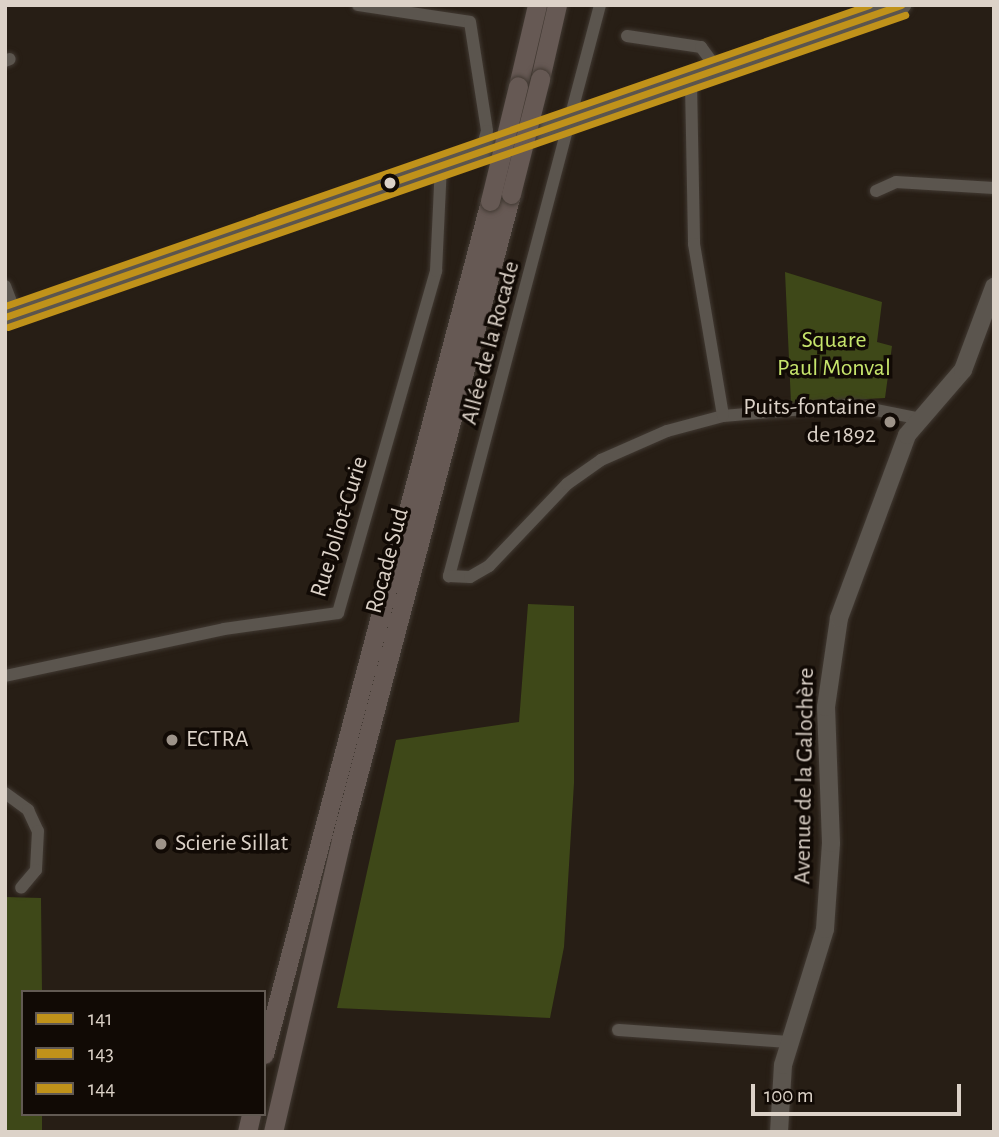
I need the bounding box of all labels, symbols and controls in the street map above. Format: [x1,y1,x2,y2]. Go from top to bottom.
unlabelled marker [383,176,397,190]
street label: Allée de la Rocade [455,258,527,428]
park label: Square Paul Monval [777,327,891,383]
place label: Puits-fontaine de 1892 [743,394,876,450]
marker: Puits-fontaine de 1892 [882,414,898,430]
street label: Rue Joliot-Curie [305,453,375,601]
street label: Rocade Sud [360,505,416,617]
street label: Avenue de la Galochère [789,667,821,885]
place label: ECTRA [186,726,249,754]
marker: ECTRA [164,732,180,748]
place label: Scierie Sillat [175,830,288,858]
marker: Scierie Sillat [153,836,169,852]
legend [21,990,266,1116]
text: 141 [88,1008,113,1029]
text: 143 [88,1043,114,1064]
scale bar [754,1070,964,1114]
text: 144 [88,1078,115,1099]
text: 100 m [764,1085,814,1106]

